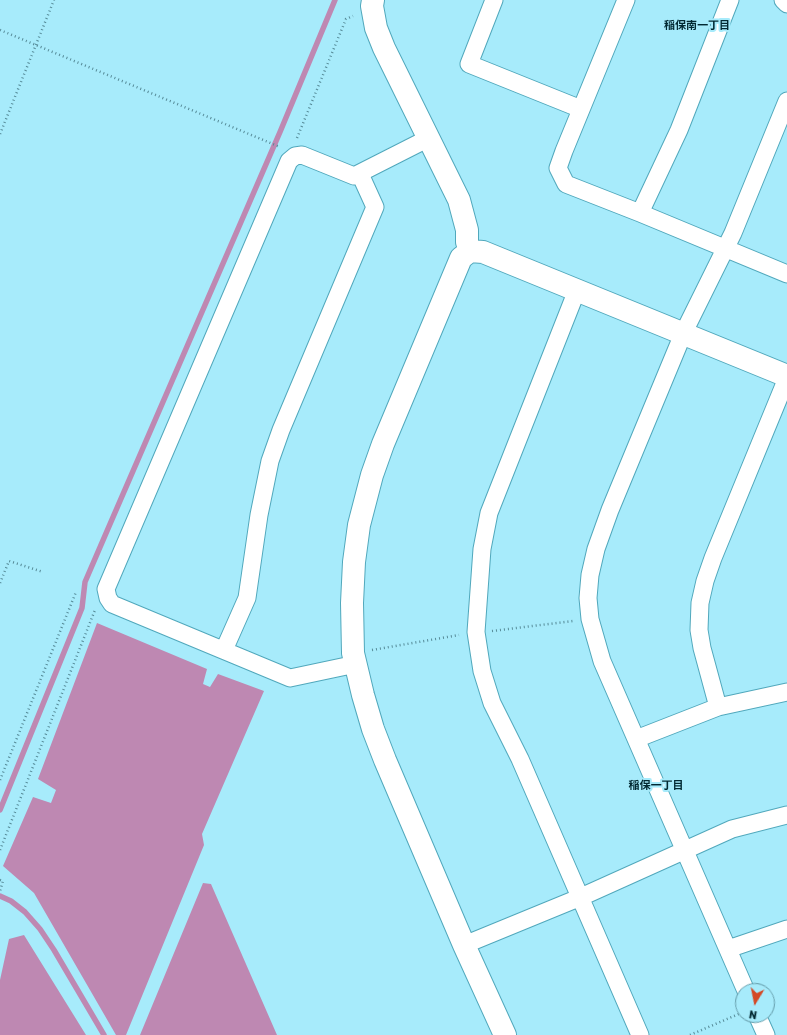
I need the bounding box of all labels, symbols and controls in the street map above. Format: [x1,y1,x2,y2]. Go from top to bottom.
district label: 稲保南一丁目 [664,19,730,33]
district label: 稲保一丁目 [629,779,683,793]
north arrow [735,983,775,1023]
text: N [748,1007,758,1021]

